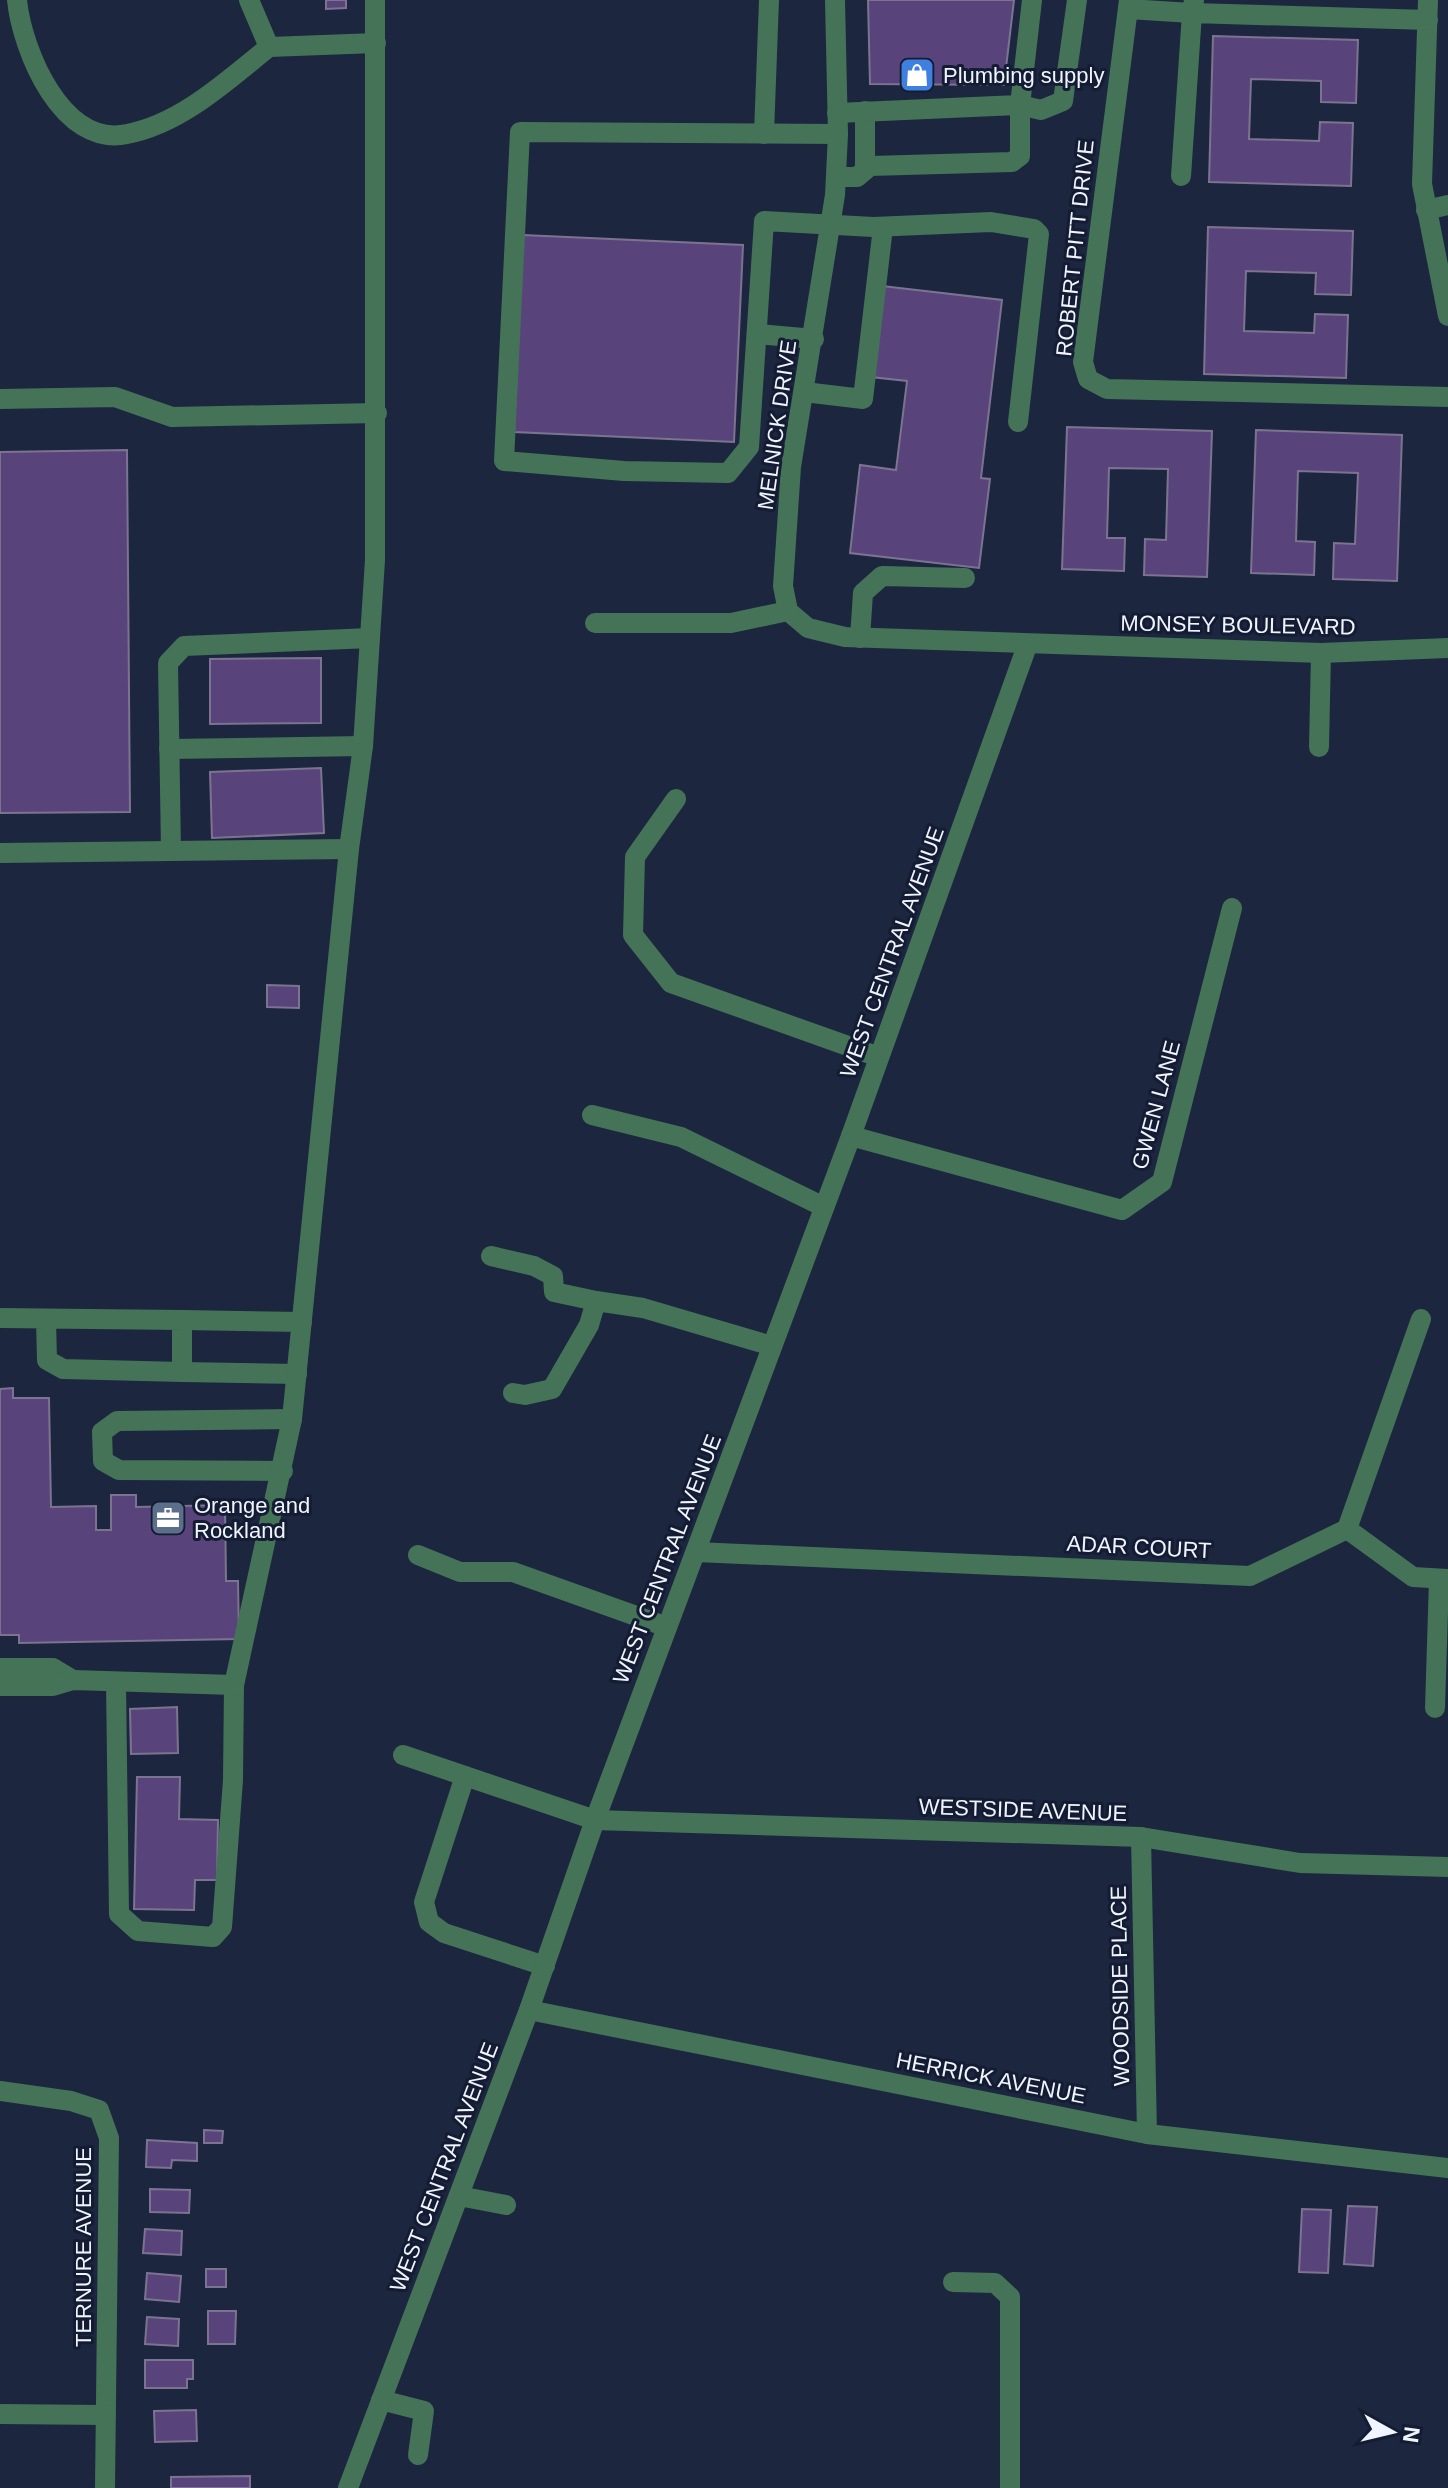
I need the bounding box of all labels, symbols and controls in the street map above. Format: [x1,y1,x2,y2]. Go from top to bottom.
shop icon: Plumbing supply [898,56,936,94]
place label: Plumbing supply [943,63,1104,88]
street label: ROBERT PITT DRIVE [1051,138,1099,358]
street label: MELNICK DRIVE [753,339,801,511]
street label: MONSEY BOULEVARD [1120,610,1356,640]
street label: WEST CENTRAL AVENUE [835,823,949,1081]
street label: GWEN LANE [1127,1038,1185,1172]
street label: WEST CENTRAL AVENUE [608,1431,726,1687]
place label: Orange and Rockland [194,1493,310,1543]
office icon: Orange and Rockland [149,1499,187,1537]
street label: ADAR COURT [1066,1531,1212,1563]
street label: WESTSIDE AVENUE [918,1794,1128,1826]
street label: WOODSIDE PLACE [1106,1886,1134,2086]
street label: WEST CENTRAL AVENUE [385,2039,503,2295]
street label: HERRICK AVENUE [894,2047,1088,2109]
street label: TERNURE AVENUE [71,2147,96,2347]
north arrow [1352,2392,1432,2472]
text: N [1398,2425,1425,2444]

